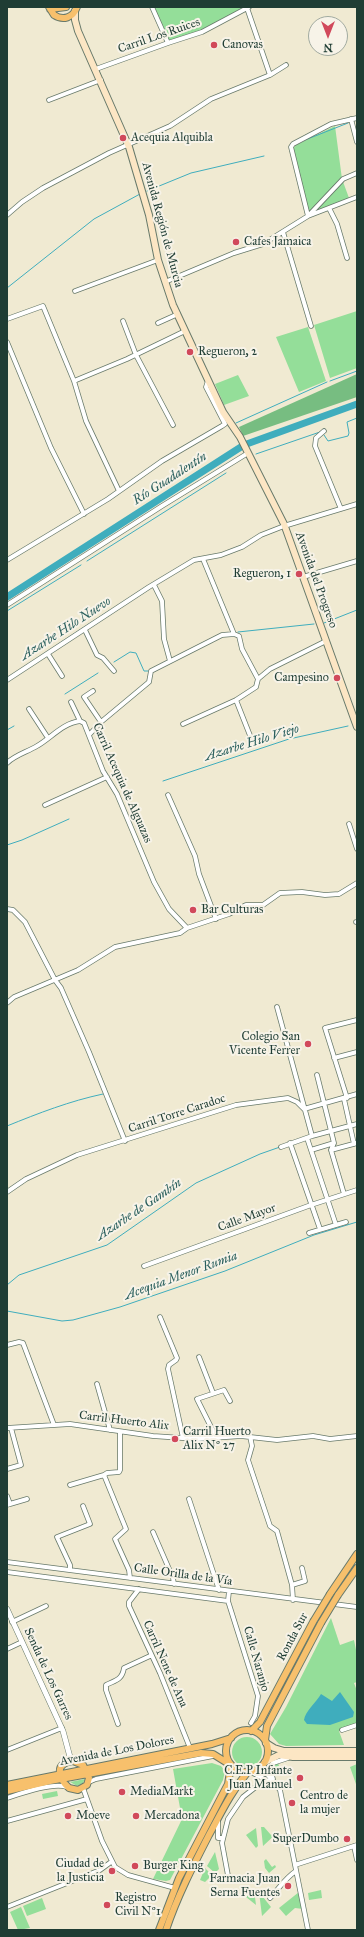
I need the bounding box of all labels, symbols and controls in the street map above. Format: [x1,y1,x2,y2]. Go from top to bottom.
street label: Carril Los Ruices [116,15,202,57]
north arrow [308,16,348,56]
place label: Canovas [222,38,263,52]
marker: Canovas [209,40,219,50]
text: N [323,41,333,54]
place label: Acequia Alquibla [131,131,213,145]
marker: Acequia Alquibla [118,133,128,143]
street label: Avenida Región de Murcia [138,161,186,289]
place label: Cafes Jamaica [244,235,311,249]
marker: Cafes Jamaica [231,237,241,247]
place label: Regueron, 2 [198,345,257,359]
marker: Regueron, 2 [185,347,195,357]
water label: Río Guadalentín [130,449,210,509]
street label: Avenida del Progreso [292,530,340,630]
place label: Regueron, 1 [233,567,291,581]
marker: Regueron, 1 [294,569,304,579]
water label: Azarbe Hilo Nuevo [18,594,114,664]
place label: Campesino [274,671,329,685]
marker: Campesino [332,673,342,683]
street label: Carril Acequia de Alguazas [89,721,155,845]
water label: Azarbe Hilo Viejo [203,721,301,765]
place label: Bar Culturas [201,903,263,917]
marker: Bar Culturas [188,905,198,915]
place label: Colegio San Vicente Ferrer [229,1030,300,1058]
marker: Colegio San Vicente Ferrer [303,1039,313,1049]
street label: Carril Torre Caradoc [127,1092,227,1136]
water label: Azarbe de Gambín [93,1176,185,1244]
street label: Calle Mayor [216,1201,278,1235]
water label: Acequia Menor Rumia [122,1248,240,1304]
street label: Carril Huerto Alix [78,1408,170,1434]
place label: Carril Huerto Alix Nº 27 [183,1425,251,1453]
marker: Carril Huerto Alix Nº 27 [170,1434,180,1444]
street label: Calle Orilla de la Vía [133,1561,233,1589]
street label: Ronda Sur [274,1610,312,1664]
street label: Carril Nene de Ana [139,1618,191,1710]
street label: Calle Naranjo [240,1625,272,1693]
street label: Senda de Los Garres [20,1626,76,1722]
street label: Avenida de Los Dolores [59,1733,175,1769]
place label: C.E.P Infante Juan Manuel [224,1764,292,1792]
marker: C.E.P Infante Juan Manuel [295,1773,305,1783]
place label: MediaMarkt [130,1785,193,1799]
marker: MediaMarkt [117,1787,127,1797]
place label: Centro de la mujer [300,1789,348,1817]
marker: Centro de la mujer [287,1798,297,1808]
place label: Moeve [76,1809,110,1823]
place label: Mercadona [144,1809,200,1823]
marker: Moeve [63,1811,73,1821]
marker: Mercadona [131,1811,141,1821]
place label: SuperDumbo [273,1832,339,1846]
marker: SuperDumbo [342,1834,352,1844]
place label: Ciudad de la Justicia [55,1857,104,1885]
place label: Burger King [143,1859,203,1873]
marker: Burger King [130,1861,140,1871]
marker: Ciudad de la Justicia [107,1866,117,1876]
place label: Farmacia Juan Serna Fuentes [209,1872,280,1900]
marker: Farmacia Juan Serna Fuentes [283,1881,293,1891]
place label: Registro Civil Nº1 [115,1891,161,1919]
marker: Registro Civil Nº1 [102,1900,112,1910]

